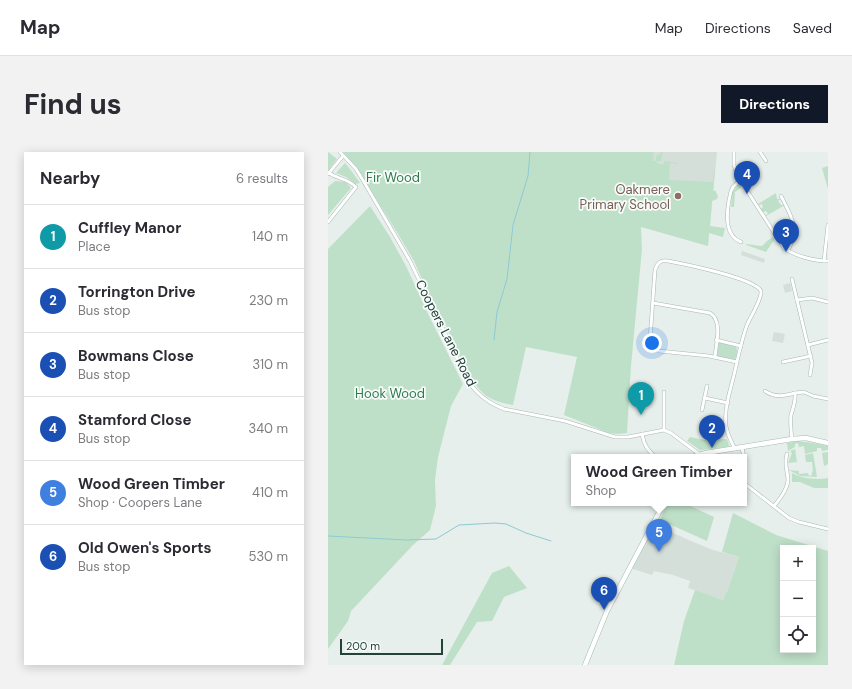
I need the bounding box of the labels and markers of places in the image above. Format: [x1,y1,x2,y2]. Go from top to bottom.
pin: 4 [734,161,760,194]
place label: Oakmere Primary School [580,181,670,213]
marker: Oakmere Primary School [673,191,683,201]
pin: 3 [773,219,799,252]
pin: 1 [628,382,654,415]
pin: 2 [699,415,725,448]
pin: 5 [646,519,672,552]
pin: 6 [591,577,617,610]

